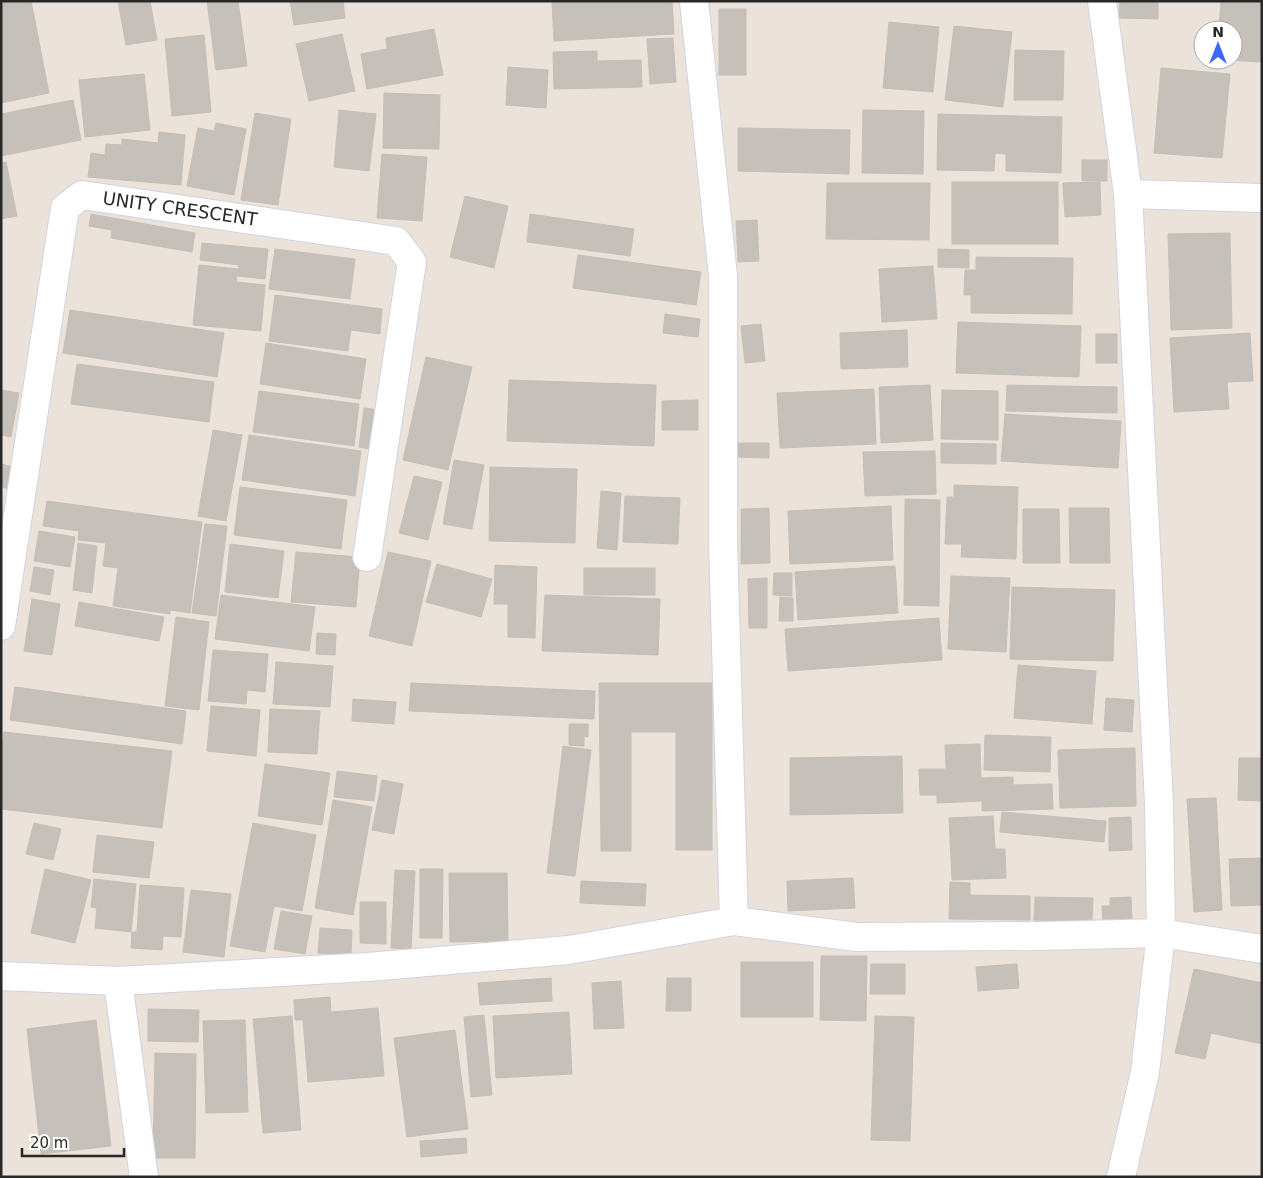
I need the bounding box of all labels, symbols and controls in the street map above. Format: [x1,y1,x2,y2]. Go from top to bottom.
north arrow [1193,20,1243,70]
text: N [1212,24,1224,40]
street label: UNITY CRESCENT [101,187,260,230]
scale bar [22,1126,125,1158]
text: 20 m [30,1134,68,1152]

